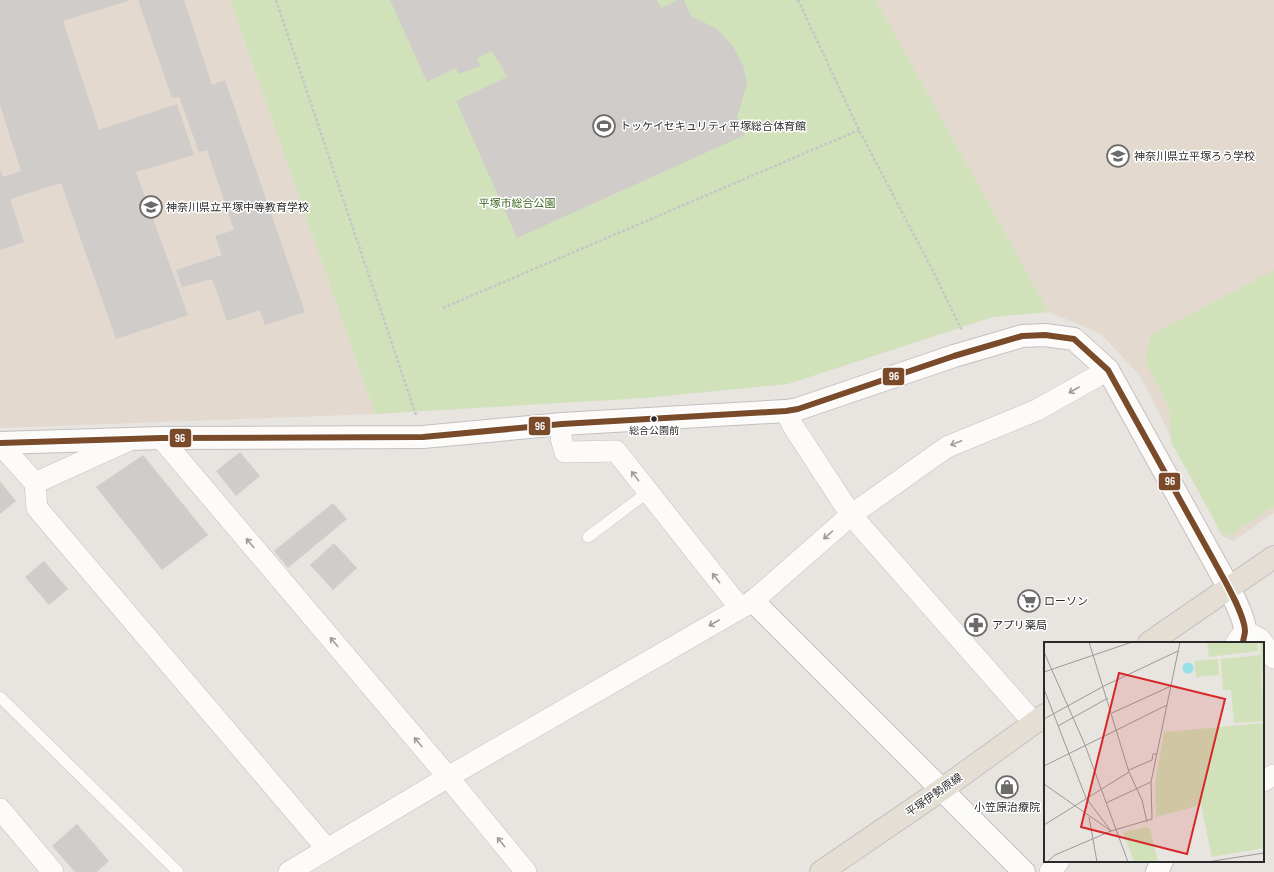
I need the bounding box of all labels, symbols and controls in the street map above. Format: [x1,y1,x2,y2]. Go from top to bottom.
sports icon: トッケイセキュリティ平塚総合体育館 [591,113,617,139]
place label: トッケイセキュリティ平塚総合体育館 [620,120,806,133]
school or university icon: 神奈川県立平塚ろう学校 [1105,143,1131,169]
place label: 神奈川県立平塚ろう学校 [1134,150,1255,163]
school or university icon: 神奈川県立平塚中等教育学校 [138,194,164,220]
park label: 平塚市総合公園 [479,197,556,210]
place label: 神奈川県立平塚中等教育学校 [166,201,309,214]
line badge: 96 [882,367,905,386]
text: 96 [889,370,899,383]
one-way arrow [1068,386,1080,394]
marker: 総合公園前 [649,414,659,424]
line badge: 96 [528,416,551,436]
text: 96 [535,420,545,433]
place label: 総合公園前 [629,425,679,437]
line badge: 96 [169,428,192,448]
text: 96 [175,432,185,445]
one-way arrow [950,440,962,448]
one-way arrow [631,470,640,481]
line badge: 96 [1158,472,1181,491]
text: 96 [1165,475,1175,488]
one-way arrow [823,531,833,540]
one-way arrow [246,538,255,549]
one-way arrow [712,572,720,583]
supermarket icon: ローソン [1016,588,1042,614]
place label: ローソン [1044,595,1088,608]
pharmacy icon: アプリ薬局 [963,612,989,638]
place label: アプリ薬局 [992,619,1047,632]
one-way arrow [708,620,720,628]
one-way arrow [330,637,339,648]
inset map [1044,642,1264,862]
one-way arrow [414,736,423,747]
street label: 平塚伊勢原線 [903,771,965,819]
shop icon: 小笠原治療院 [994,774,1020,800]
place label: 小笠原治療院 [974,801,1040,814]
one-way arrow [497,836,506,847]

